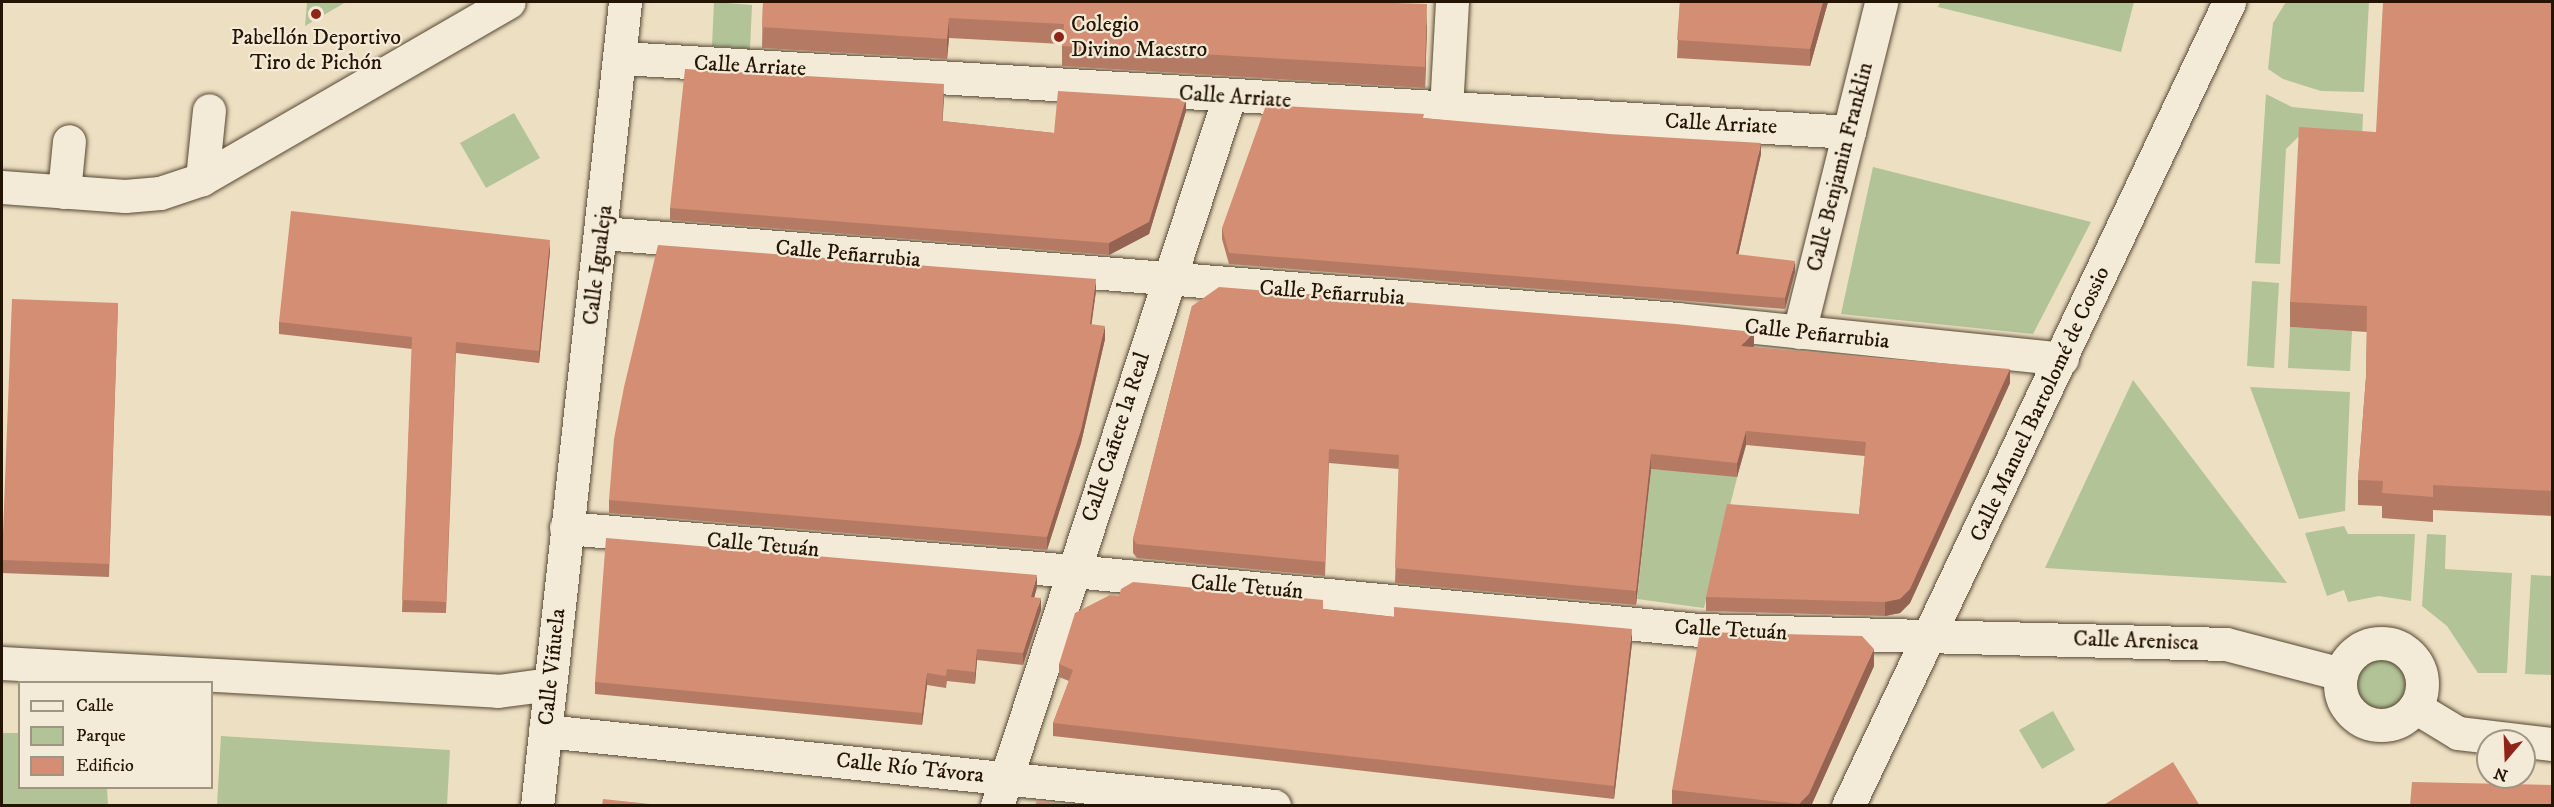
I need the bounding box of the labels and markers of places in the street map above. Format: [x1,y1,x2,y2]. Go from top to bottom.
marker: Pabellón Deportivo Tiro de Pichón [309,7,323,21]
place label: Colegio Divino Maestro [1071,11,1207,62]
place label: Pabellón Deportivo Tiro de Pichón [231,24,401,76]
marker: Colegio Divino Maestro [1052,30,1066,44]

